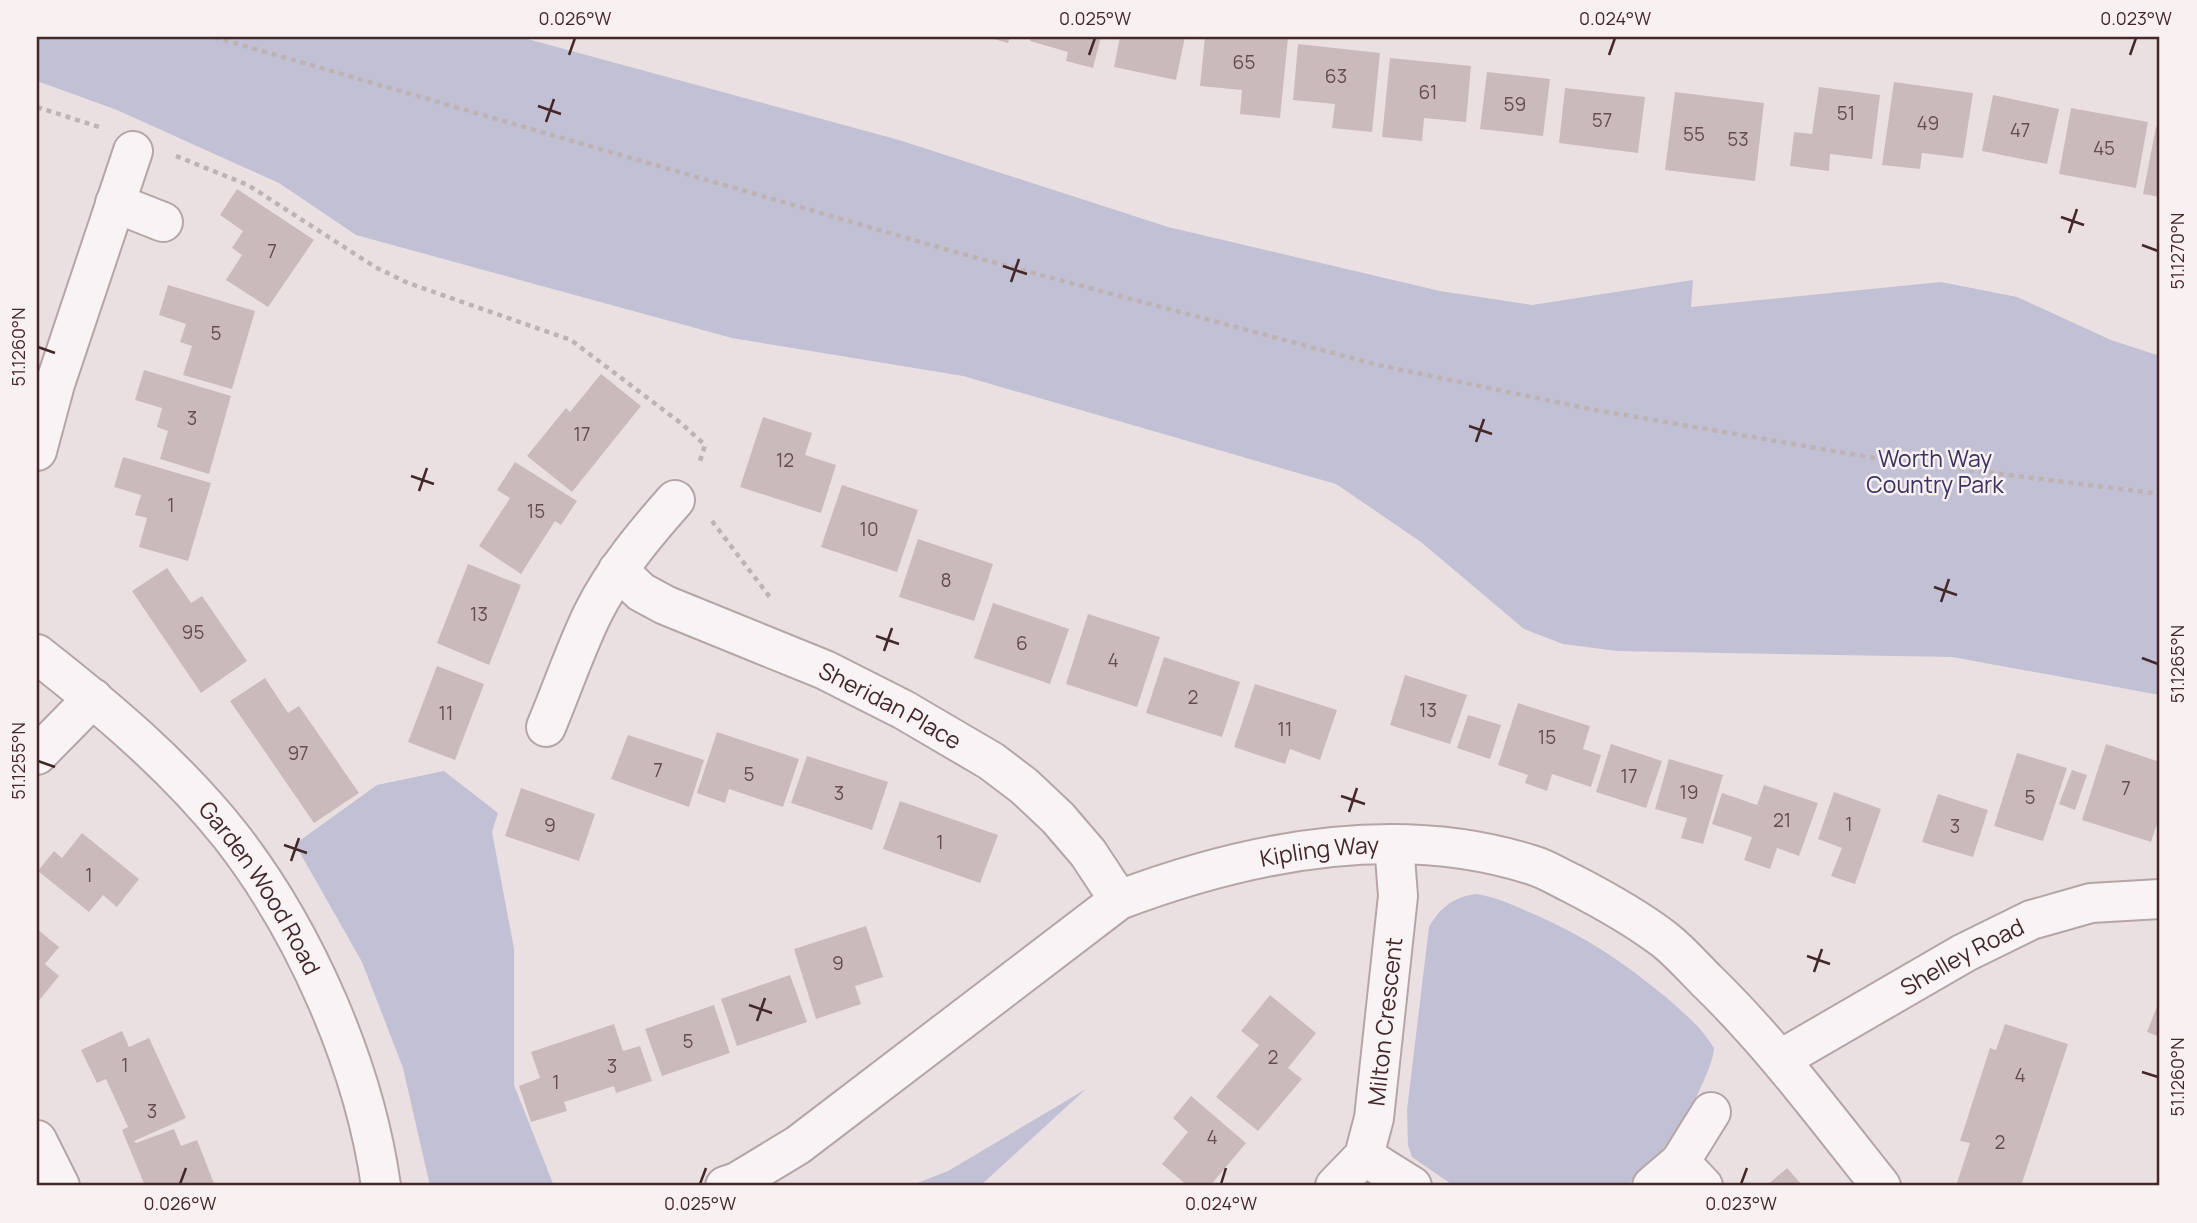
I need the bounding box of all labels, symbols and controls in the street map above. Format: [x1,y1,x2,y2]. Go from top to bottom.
text: 0.026°W [539,6,612,30]
text: 0.025°W [1059,6,1131,30]
text: 0.024°W [1579,6,1651,30]
text: 0.023°W [2100,6,2172,30]
house number: 65 [1233,49,1255,75]
house number: 63 [1325,63,1347,89]
house number: 61 [1419,79,1437,105]
house number: 59 [1504,91,1526,117]
house number: 51 [1837,100,1855,126]
house number: 57 [1592,107,1612,133]
house number: 49 [1917,110,1939,136]
house number: 47 [2010,117,2030,143]
house number: 55 [1683,121,1705,147]
house number: 53 [1727,126,1749,152]
house number: 45 [2093,135,2115,161]
text: 51.1270°N [2165,213,2189,289]
house number: 7 [267,238,277,264]
text: 51.1260°N [6,308,30,386]
house number: 5 [211,320,222,346]
house number: 3 [187,405,197,431]
house number: 17 [574,421,590,447]
park label: Worth Way Country Park [1866,442,2004,500]
house number: 12 [776,447,794,473]
house number: 1 [167,492,175,518]
house number: 15 [527,498,545,524]
house number: 10 [859,516,879,542]
house number: 8 [940,567,952,593]
house number: 13 [470,601,488,627]
house number: 95 [182,619,204,645]
text: 51.1265°N [2165,625,2189,703]
house number: 6 [1016,630,1028,656]
house number: 4 [1107,647,1119,673]
street label: Sheridan Place [814,654,968,756]
house number: 2 [1188,684,1198,710]
house number: 13 [1419,697,1437,723]
house number: 11 [439,700,453,726]
house number: 11 [1278,716,1292,742]
text: 51.1255°N [6,722,30,800]
house number: 15 [1538,724,1556,750]
house number: 97 [287,740,309,766]
house number: 7 [653,757,663,783]
house number: 5 [744,761,755,787]
house number: 17 [1621,763,1637,789]
house number: 7 [2121,775,2131,801]
house number: 19 [1679,779,1699,805]
house number: 3 [834,780,844,806]
house number: 5 [2025,784,2036,810]
street label: Garden Wood Road [192,794,329,980]
house number: 21 [1773,807,1791,833]
house number: 1 [1845,811,1853,837]
house number: 9 [544,812,556,838]
house number: 3 [1950,813,1960,839]
street label: Kipling Way [1257,828,1380,874]
house number: 1 [936,829,944,855]
house number: 1 [85,862,93,888]
street label: Shelley Road [1894,910,2029,1003]
street label: Milton Crescent [1359,936,1409,1107]
house number: 9 [832,950,844,976]
house number: 5 [683,1028,694,1054]
text: 51.1260°N [2165,1038,2189,1116]
house number: 2 [1268,1044,1278,1070]
house number: 1 [121,1052,129,1078]
house number: 3 [607,1053,617,1079]
house number: 4 [2014,1062,2026,1088]
house number: 1 [552,1069,560,1095]
house number: 3 [147,1098,157,1124]
house number: 4 [1206,1124,1218,1150]
house number: 2 [1995,1129,2005,1155]
text: 0.026°W [144,1191,217,1215]
text: 0.025°W [664,1191,736,1215]
text: 0.024°W [1185,1191,1257,1215]
text: 0.023°W [1705,1191,1777,1215]

